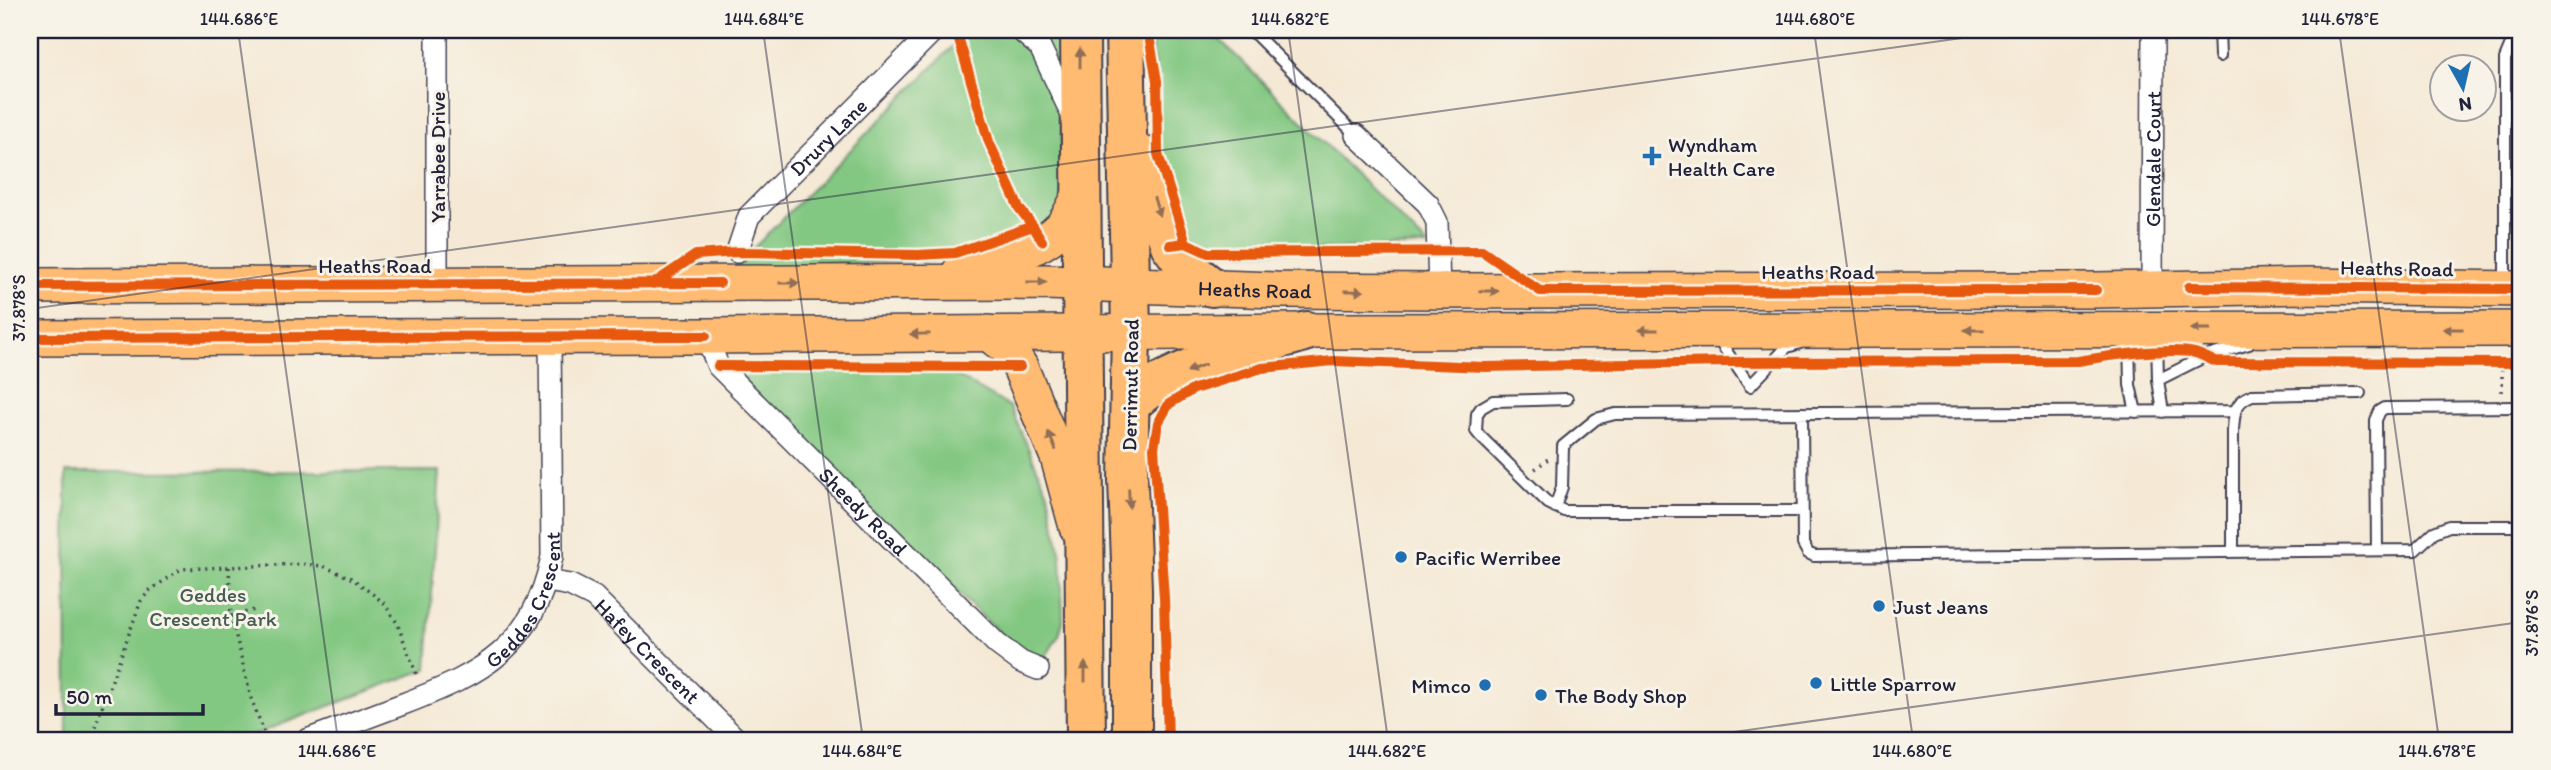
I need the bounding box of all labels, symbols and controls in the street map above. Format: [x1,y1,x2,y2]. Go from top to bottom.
text: 144.686°E [200,8,278,30]
text: 144.684°E [724,8,804,30]
text: 144.682°E [1251,8,1329,30]
text: 144.680°E [1775,8,1855,30]
text: 144.678°E [2301,8,2379,30]
one-way arrow [1074,47,1086,69]
north arrow [2428,52,2498,122]
street label: Yarrabee Drive [425,91,450,223]
street label: Glendale Court [2140,91,2165,227]
street label: Drury Lane [784,92,872,181]
text: N [2457,92,2473,117]
place label: Wyndham Health Care [1668,132,1775,181]
marker: Wyndham Health Care [1642,146,1662,166]
one-way arrow [1152,197,1163,218]
street label: Heaths Road [318,253,432,278]
street label: Heaths Road [2340,255,2454,281]
street label: Heaths Road [1761,259,1875,284]
text: 37.878°S [8,274,30,342]
street label: Heaths Road [1198,275,1312,303]
one-way arrow [1026,276,1048,288]
one-way arrow [778,277,800,289]
one-way arrow [1343,285,1365,296]
one-way arrow [1479,285,1501,297]
street label: Derrimut Road [1116,319,1144,451]
one-way arrow [2190,323,2212,335]
one-way arrow [2442,323,2464,335]
one-way arrow [1637,324,1659,336]
one-way arrow [1962,324,1984,336]
one-way arrow [909,328,931,340]
one-way arrow [1185,362,1206,373]
one-way arrow [1046,431,1057,452]
street label: Sheedy Road [814,462,914,561]
one-way arrow [1123,487,1135,509]
street label: Geddes Crescent [480,532,565,673]
place label: Pacific Werribee [1415,545,1561,570]
marker: Pacific Werribee [1393,549,1409,565]
park label: Geddes Crescent Park [149,582,277,631]
text: 37.876°S [2521,590,2543,656]
street label: Hafey Crescent [590,593,706,709]
place label: Just Jeans [1893,594,1988,619]
marker: Just Jeans [1871,598,1887,614]
one-way arrow [1079,661,1091,683]
place label: Little Sparrow [1830,671,1956,696]
scale bar [56,672,203,716]
place label: Mimco [1411,673,1471,698]
marker: Little Sparrow [1808,675,1824,691]
marker: Mimco [1477,677,1493,693]
place label: The Body Shop [1555,683,1687,708]
text: 50 m [66,684,113,709]
marker: The Body Shop [1533,687,1549,703]
text: 144.686°E [298,740,376,762]
text: 144.684°E [822,740,902,762]
text: 144.682°E [1348,740,1426,762]
text: 144.680°E [1872,740,1952,762]
text: 144.678°E [2398,740,2476,762]

